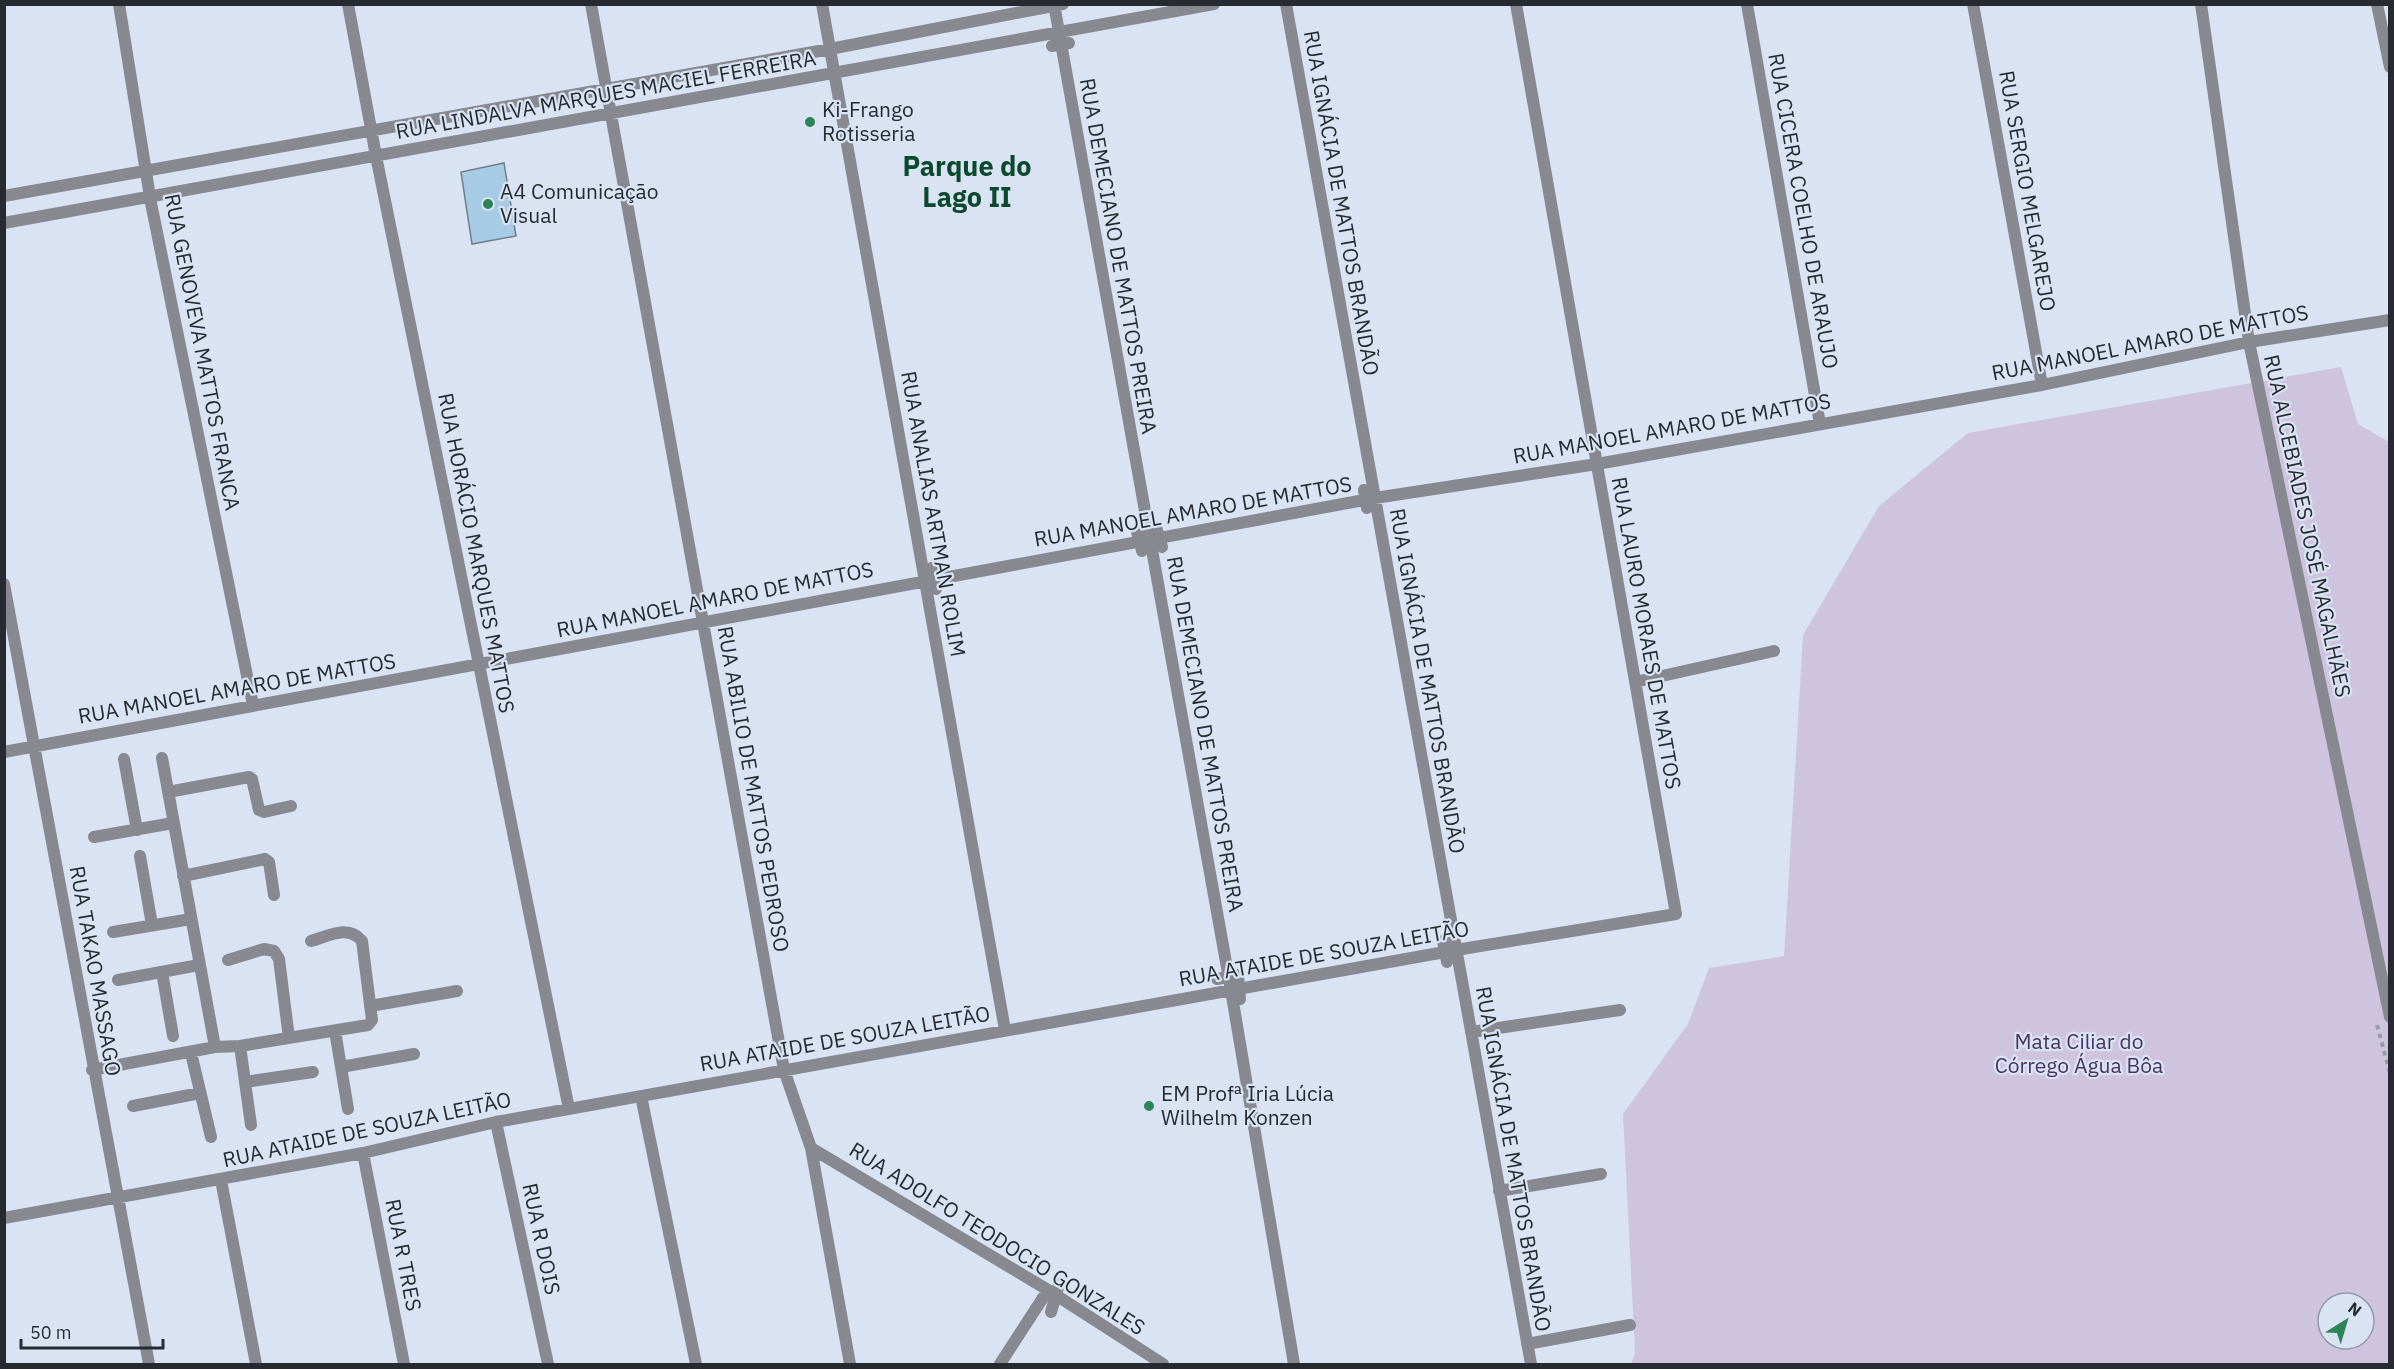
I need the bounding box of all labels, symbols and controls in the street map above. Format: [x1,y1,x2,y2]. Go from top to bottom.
street label: RUA IGNÁCIA DE MATTOS BRANDÃO [1298,28,1386,378]
street label: RUA LINDALVA MARQUES MACIEL FERREIRA [394,43,818,145]
street label: RUA CICERA COELHO DE ARAUJO [1762,51,1846,371]
street label: RUA SERGIO MELGAREJO [1993,68,2063,314]
street label: RUA DEMECIANO DE MATTOS PREIRA [1074,76,1164,436]
place label: Ki-Frango Rotisseria [822,95,916,147]
marker: Ki-Frango Rotisseria [803,115,817,129]
district label: Parque do Lago II [902,148,1032,214]
place label: A4 Comunicação Visual [500,177,659,229]
street label: RUA GENOVEVA MATTOS FRANCA [158,191,247,513]
marker: A4 Comunicação Visual [481,197,495,211]
street label: RUA MANOEL AMARO DE MATTOS [1989,298,2311,386]
street label: RUA ALCEBIADES JOSÉ MAGALHÃES [2258,352,2358,700]
street label: RUA ANALIAS ARTMAN ROLIM [895,369,973,659]
street label: RUA MANOEL AMARO DE MATTOS [1511,386,1833,470]
street label: RUA HORÁCIO MARQUES MATTOS [432,390,522,715]
street label: RUA MANOEL AMARO DE MATTOS [1032,469,1354,553]
street label: RUA LAURO MORAES DE MATTOS [1606,474,1688,791]
street label: RUA IGNÁCIA DE MATTOS BRANDÃO [1384,506,1472,856]
street label: RUA DEMECIANO DE MATTOS PREIRA [1161,554,1251,914]
street label: RUA MANOEL AMARO DE MATTOS [554,555,876,643]
street label: RUA ABILIO DE MATTOS PEDROSO [711,624,796,954]
street label: RUA MANOEL AMARO DE MATTOS [76,646,398,730]
street label: RUA TAKAO MASSAGO [64,863,128,1078]
street label: RUA ATAIDE DE SOUZA LEITÃO [1176,914,1471,992]
street label: RUA IGNÁCIA DE MATTOS BRANDÃO [1470,984,1558,1334]
street label: RUA ATAIDE DE SOUZA LEITÃO [697,999,992,1077]
park label: Mata Ciliar do Córrego Água Bôa [1995,1027,2163,1079]
place label: EM Profª Iria Lúcia Wilhelm Konzen [1161,1079,1334,1131]
street label: RUA ATAIDE DE SOUZA LEITÃO [220,1085,514,1173]
marker: EM Profª Iria Lúcia Wilhelm Konzen [1142,1099,1156,1113]
street label: RUA ADOLFO TEODOCIO GONZALES [844,1135,1151,1341]
street label: RUA R DOIS [516,1180,567,1297]
street label: RUA R TRES [379,1196,429,1313]
north arrow [2316,1291,2376,1351]
text: N [2344,1298,2366,1320]
scale bar [21,1312,164,1350]
text: 50 m [30,1321,72,1344]

